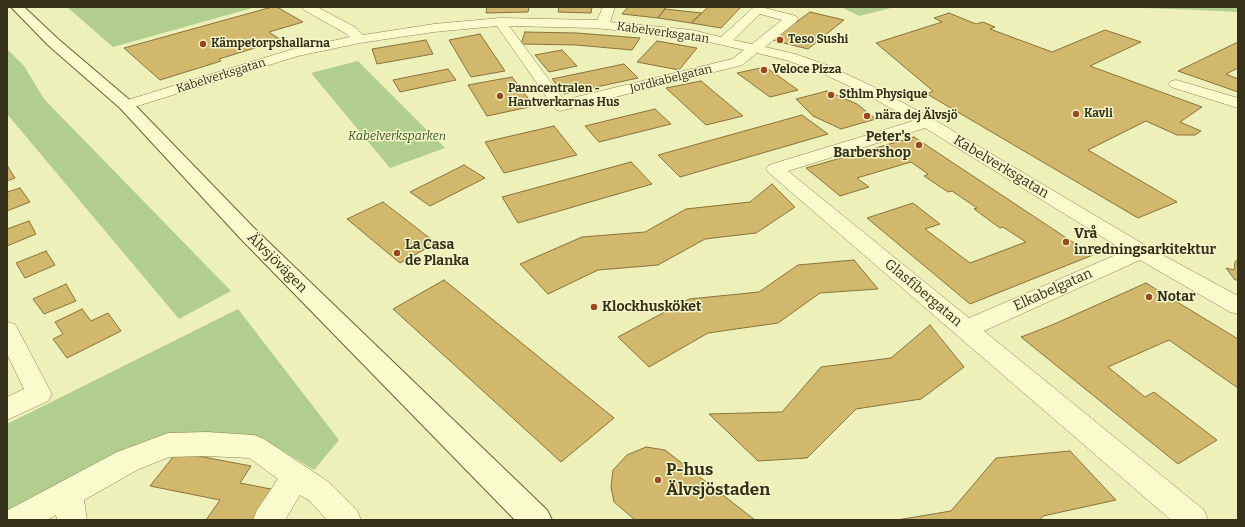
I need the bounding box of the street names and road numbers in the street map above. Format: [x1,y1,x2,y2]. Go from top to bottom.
street label: Kabelverksgatan [616,19,710,47]
street label: Kabelverksgatan [175,56,267,96]
street label: Jordkabelgatan [628,62,714,96]
street label: Kabelverksgatan [950,132,1052,202]
street label: Älvsjövägen [244,230,310,296]
street label: Glasfibergatan [881,256,965,330]
street label: Elkabelgatan [1011,265,1095,315]

